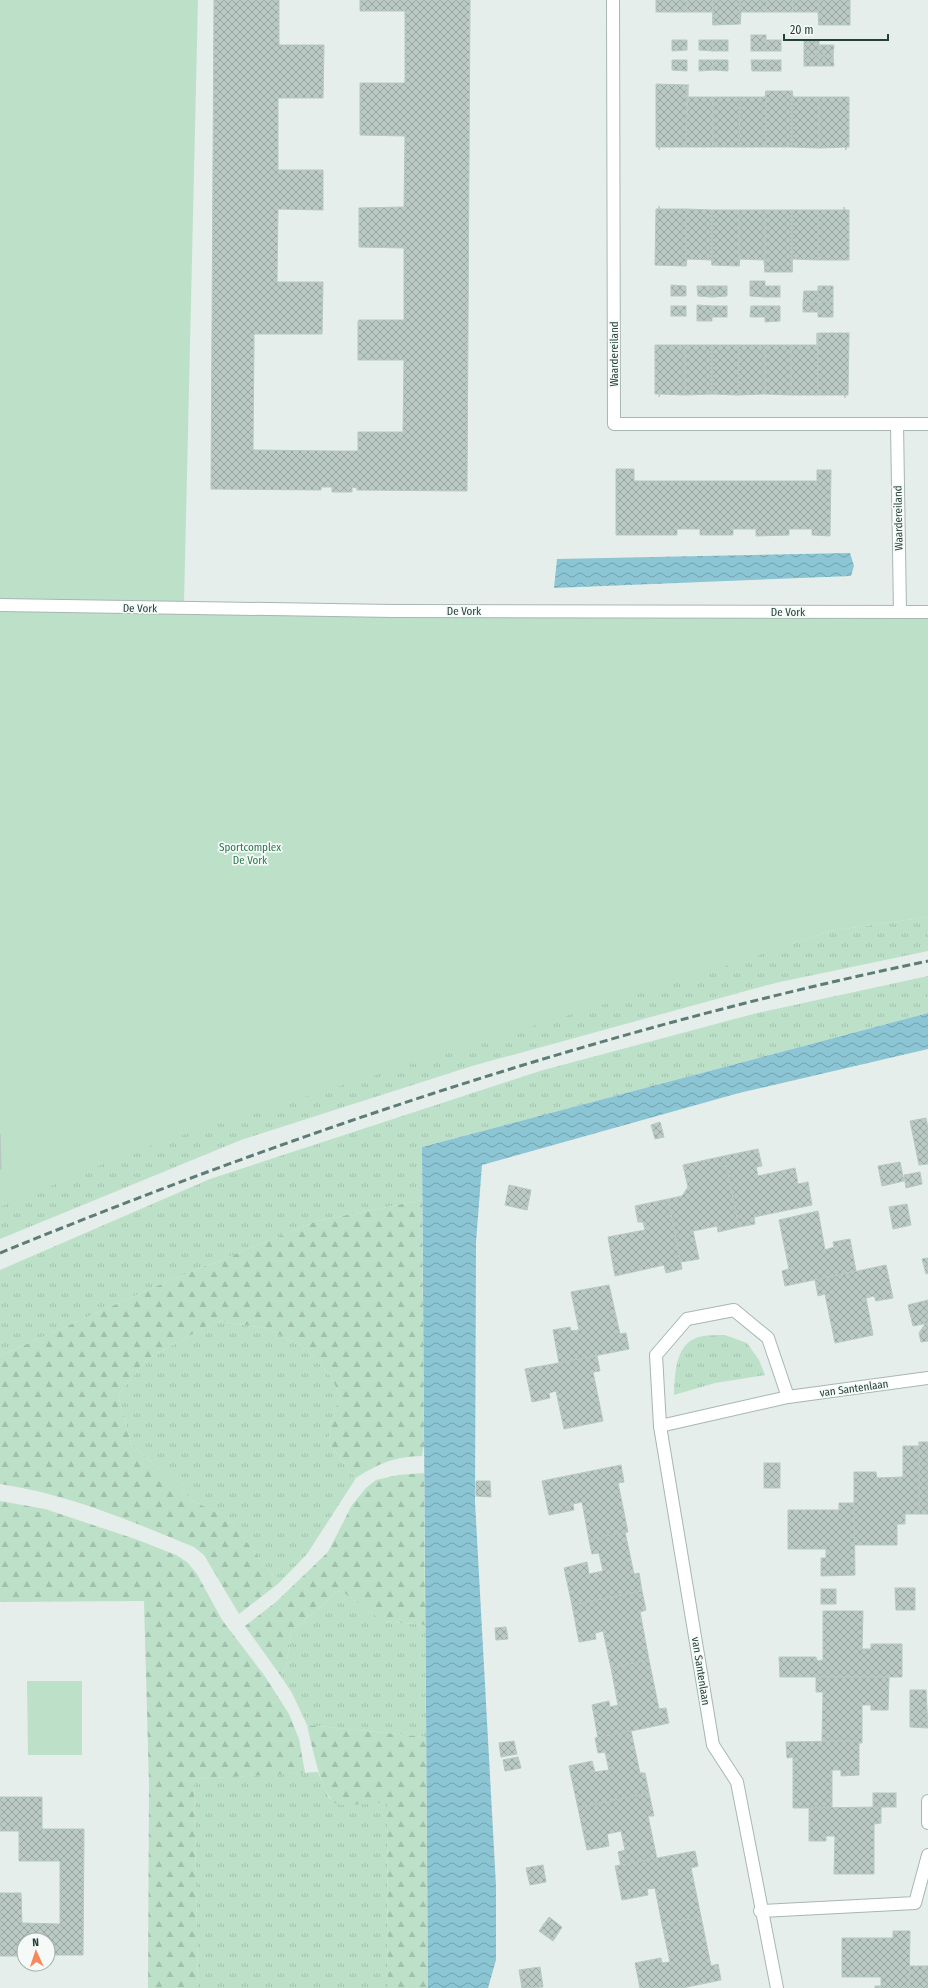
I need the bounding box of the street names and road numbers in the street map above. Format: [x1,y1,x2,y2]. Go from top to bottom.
street label: Waardereiland [608,321,621,387]
street label: Waardereiland [891,485,906,551]
street label: De Vork [123,602,158,615]
street label: De Vork [447,605,482,618]
street label: De Vork [771,606,806,619]
street label: van Santenlaan [819,1377,889,1400]
street label: van Santenlaan [689,1636,712,1706]

